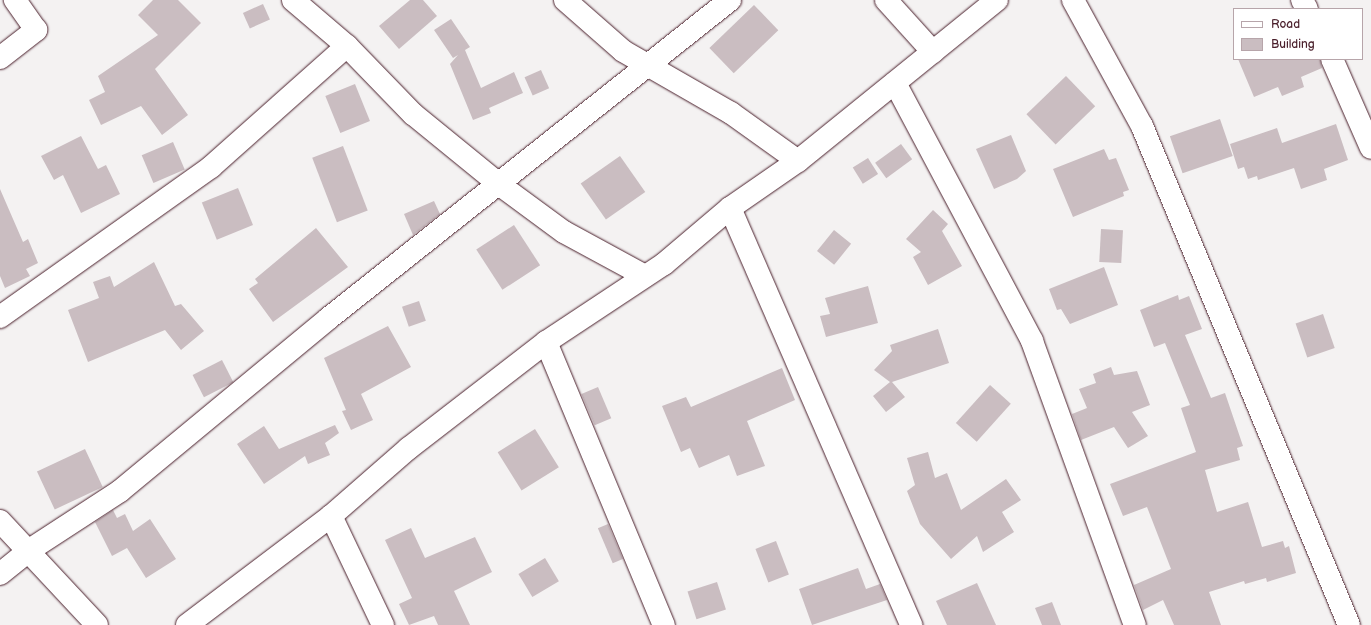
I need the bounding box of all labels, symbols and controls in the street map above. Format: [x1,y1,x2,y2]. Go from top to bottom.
legend [1233,8,1363,60]
text: Road [1271,17,1300,32]
text: Building [1271,37,1315,52]

